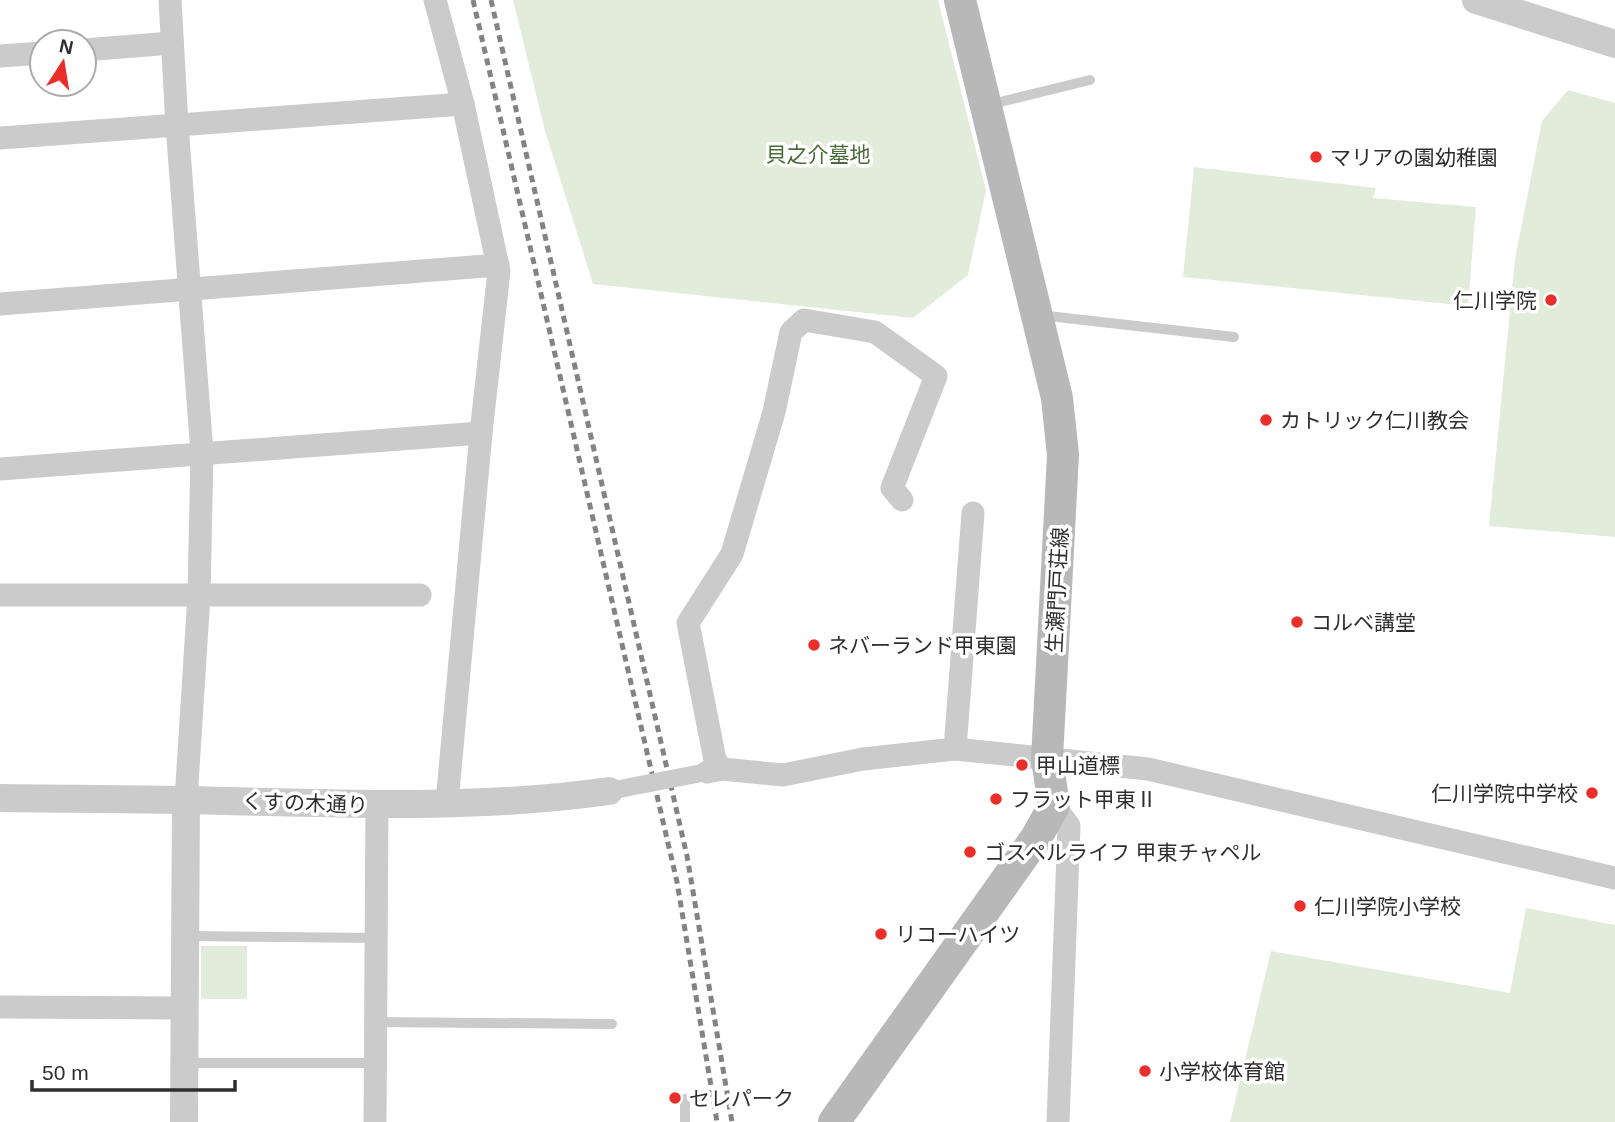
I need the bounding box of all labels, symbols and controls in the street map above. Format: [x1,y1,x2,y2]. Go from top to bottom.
north arrow [28,28,98,98]
text: N [58,35,75,59]
park label: 貝之介墓地 [766,143,871,166]
place label: マリアの園幼稚園 [1330,146,1498,169]
marker: マリアの園幼稚園 [1308,149,1324,165]
place label: 仁川学院 [1453,289,1537,312]
marker: 仁川学院 [1543,292,1559,308]
place label: カトリック仁川教会 [1280,409,1469,432]
marker: カトリック仁川教会 [1258,412,1274,428]
street label: 生瀬門戸荘線 [1042,526,1072,654]
place label: コルベ講堂 [1311,611,1416,634]
marker: コルベ講堂 [1289,614,1305,630]
place label: ネバーランド甲東園 [828,634,1017,657]
marker: ネバーランド甲東園 [806,637,822,653]
place label: 甲山道標 [1036,754,1120,777]
marker: 甲山道標 [1014,757,1030,773]
place label: 仁川学院中学校 [1431,782,1578,805]
marker: 仁川学院中学校 [1584,785,1600,801]
place label: フラット甲東Ⅱ [1010,788,1157,811]
street label: くすの木通り [242,789,368,817]
marker: フラット甲東Ⅱ [988,791,1004,807]
place label: ゴスペルライフ 甲東チャペル [984,841,1262,864]
marker: ゴスペルライフ 甲東チャペル [962,844,978,860]
place label: 仁川学院小学校 [1314,895,1461,918]
marker: 仁川学院小学校 [1292,898,1308,914]
place label: リコーハイツ [895,923,1020,946]
marker: リコーハイツ [873,926,889,942]
scale bar [32,1048,234,1092]
place label: 小学校体育館 [1159,1060,1285,1083]
text: 50 m [42,1061,89,1084]
marker: 小学校体育館 [1137,1063,1153,1079]
place label: セレパーク [689,1087,794,1110]
marker: セレパーク [667,1090,683,1106]

